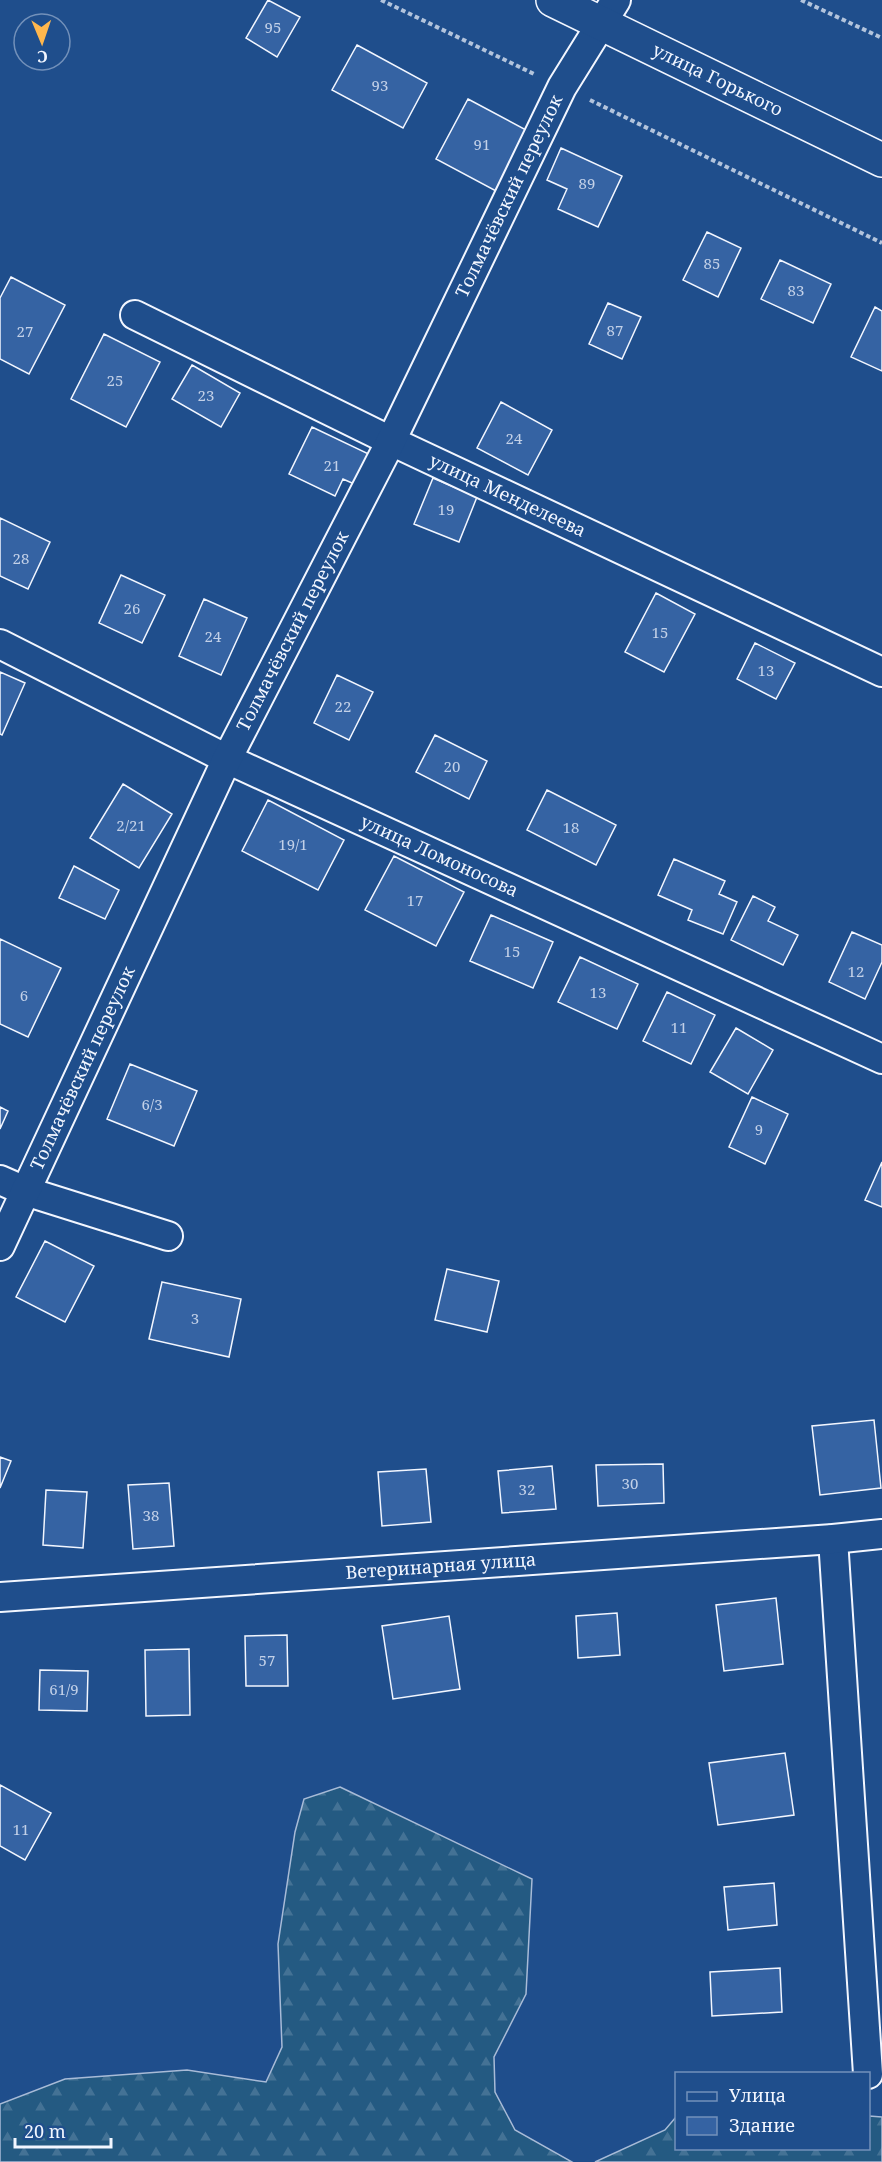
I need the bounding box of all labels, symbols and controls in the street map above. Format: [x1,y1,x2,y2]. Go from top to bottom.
north arrow [12,12,72,72]
house number: 95 [265,17,281,37]
street label: улица Горького [649,37,787,121]
text: С [37,46,48,68]
house number: 93 [372,75,388,95]
street label: Толмачёвский переулок [449,90,568,301]
house number: 91 [474,134,490,154]
house number: 89 [579,173,595,193]
house number: 85 [704,253,720,273]
house number: 83 [788,280,804,300]
house number: 87 [607,320,623,340]
house number: 27 [17,321,33,341]
house number: 25 [107,370,123,390]
house number: 23 [198,385,214,405]
house number: 24 [506,428,523,448]
street label: улица Менделеева [426,448,590,542]
house number: 21 [324,455,340,475]
house number: 19 [438,499,454,519]
street label: Толмачёвский переулок [230,526,354,735]
house number: 28 [13,548,29,568]
house number: 26 [124,598,140,618]
house number: 15 [652,622,668,642]
house number: 24 [205,626,222,646]
house number: 13 [758,660,774,680]
house number: 22 [335,696,351,716]
house number: 20 [444,756,460,776]
street label: улица Ломоносова [357,809,523,902]
house number: 2/21 [116,815,146,835]
house number: 18 [563,817,579,837]
house number: 19/1 [278,834,308,854]
house number: 17 [407,890,423,910]
house number: 15 [504,941,520,961]
house number: 12 [848,961,864,981]
street label: Толмачёвский переулок [24,962,140,1174]
house number: 13 [590,982,606,1002]
house number: 6 [20,985,28,1005]
house number: 11 [671,1017,687,1037]
house number: 6/3 [141,1094,163,1114]
house number: 9 [755,1119,763,1139]
house number: 3 [191,1308,199,1328]
house number: 30 [622,1473,638,1493]
house number: 32 [519,1479,535,1499]
house number: 38 [143,1505,159,1525]
street label: Ветеринарная улица [345,1547,537,1584]
house number: 57 [259,1650,275,1670]
house number: 61/9 [49,1679,79,1699]
house number: 11 [13,1819,29,1839]
legend [675,2072,870,2150]
text: Улица [729,2083,786,2107]
scale bar [15,2111,111,2149]
text: Здание [729,2113,795,2137]
text: 20 m [24,2119,66,2143]

